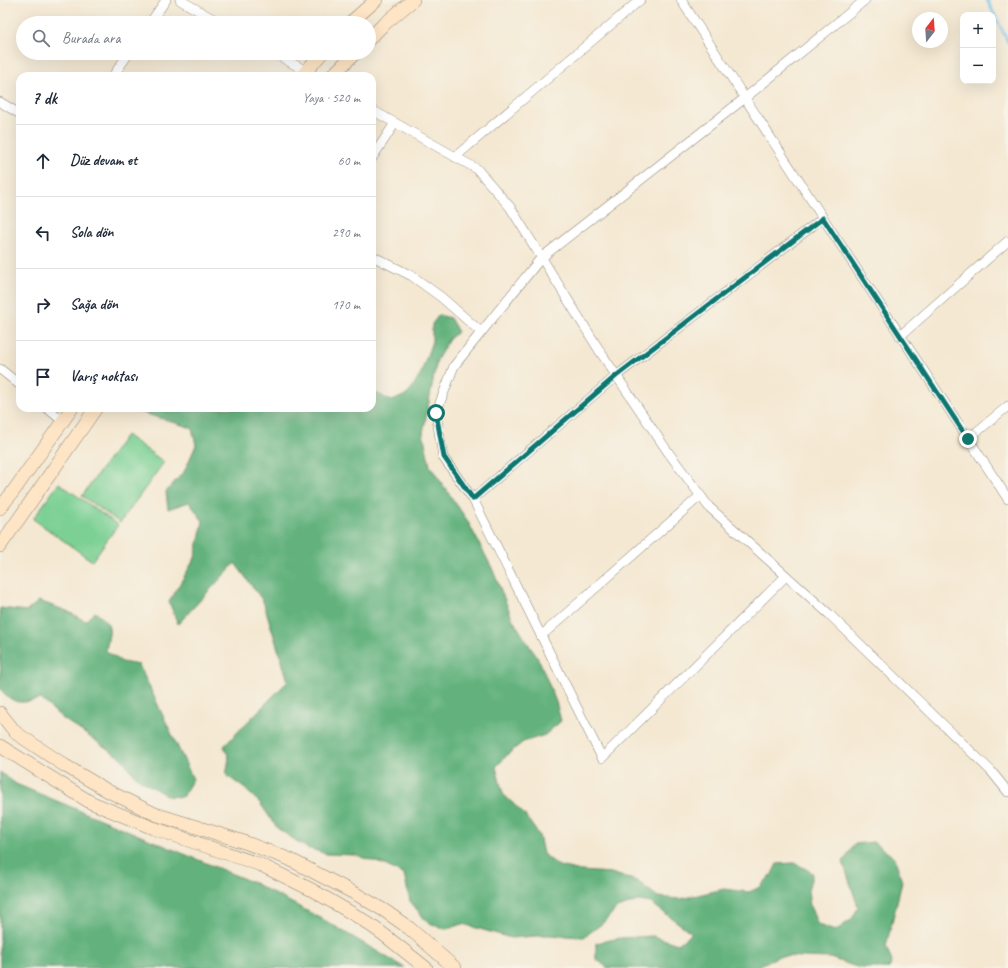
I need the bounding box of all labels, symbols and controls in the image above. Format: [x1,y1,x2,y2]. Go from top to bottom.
north arrow [912,12,948,48]
map controls [960,12,996,84]
button: + [960,12,996,48]
search box [16,16,376,60]
icon: search [30,27,52,49]
text: Burada ara [62,29,120,48]
button: − [960,48,996,84]
text: 7 dk [32,88,57,109]
text: Yaya · 520 m [303,90,360,106]
icon: ahead [32,150,54,172]
text: Düz devam et [70,151,137,170]
text: 60 m [338,153,360,169]
icon: left [32,222,54,244]
text: Sola dön [70,223,113,242]
text: 290 m [332,225,360,241]
icon: right [32,294,54,316]
text: Sağa dön [70,295,118,314]
text: 170 m [332,297,360,313]
icon: arrive [32,366,54,388]
text: Varış noktası [70,367,137,386]
route start [427,404,445,422]
route end [959,430,977,448]

